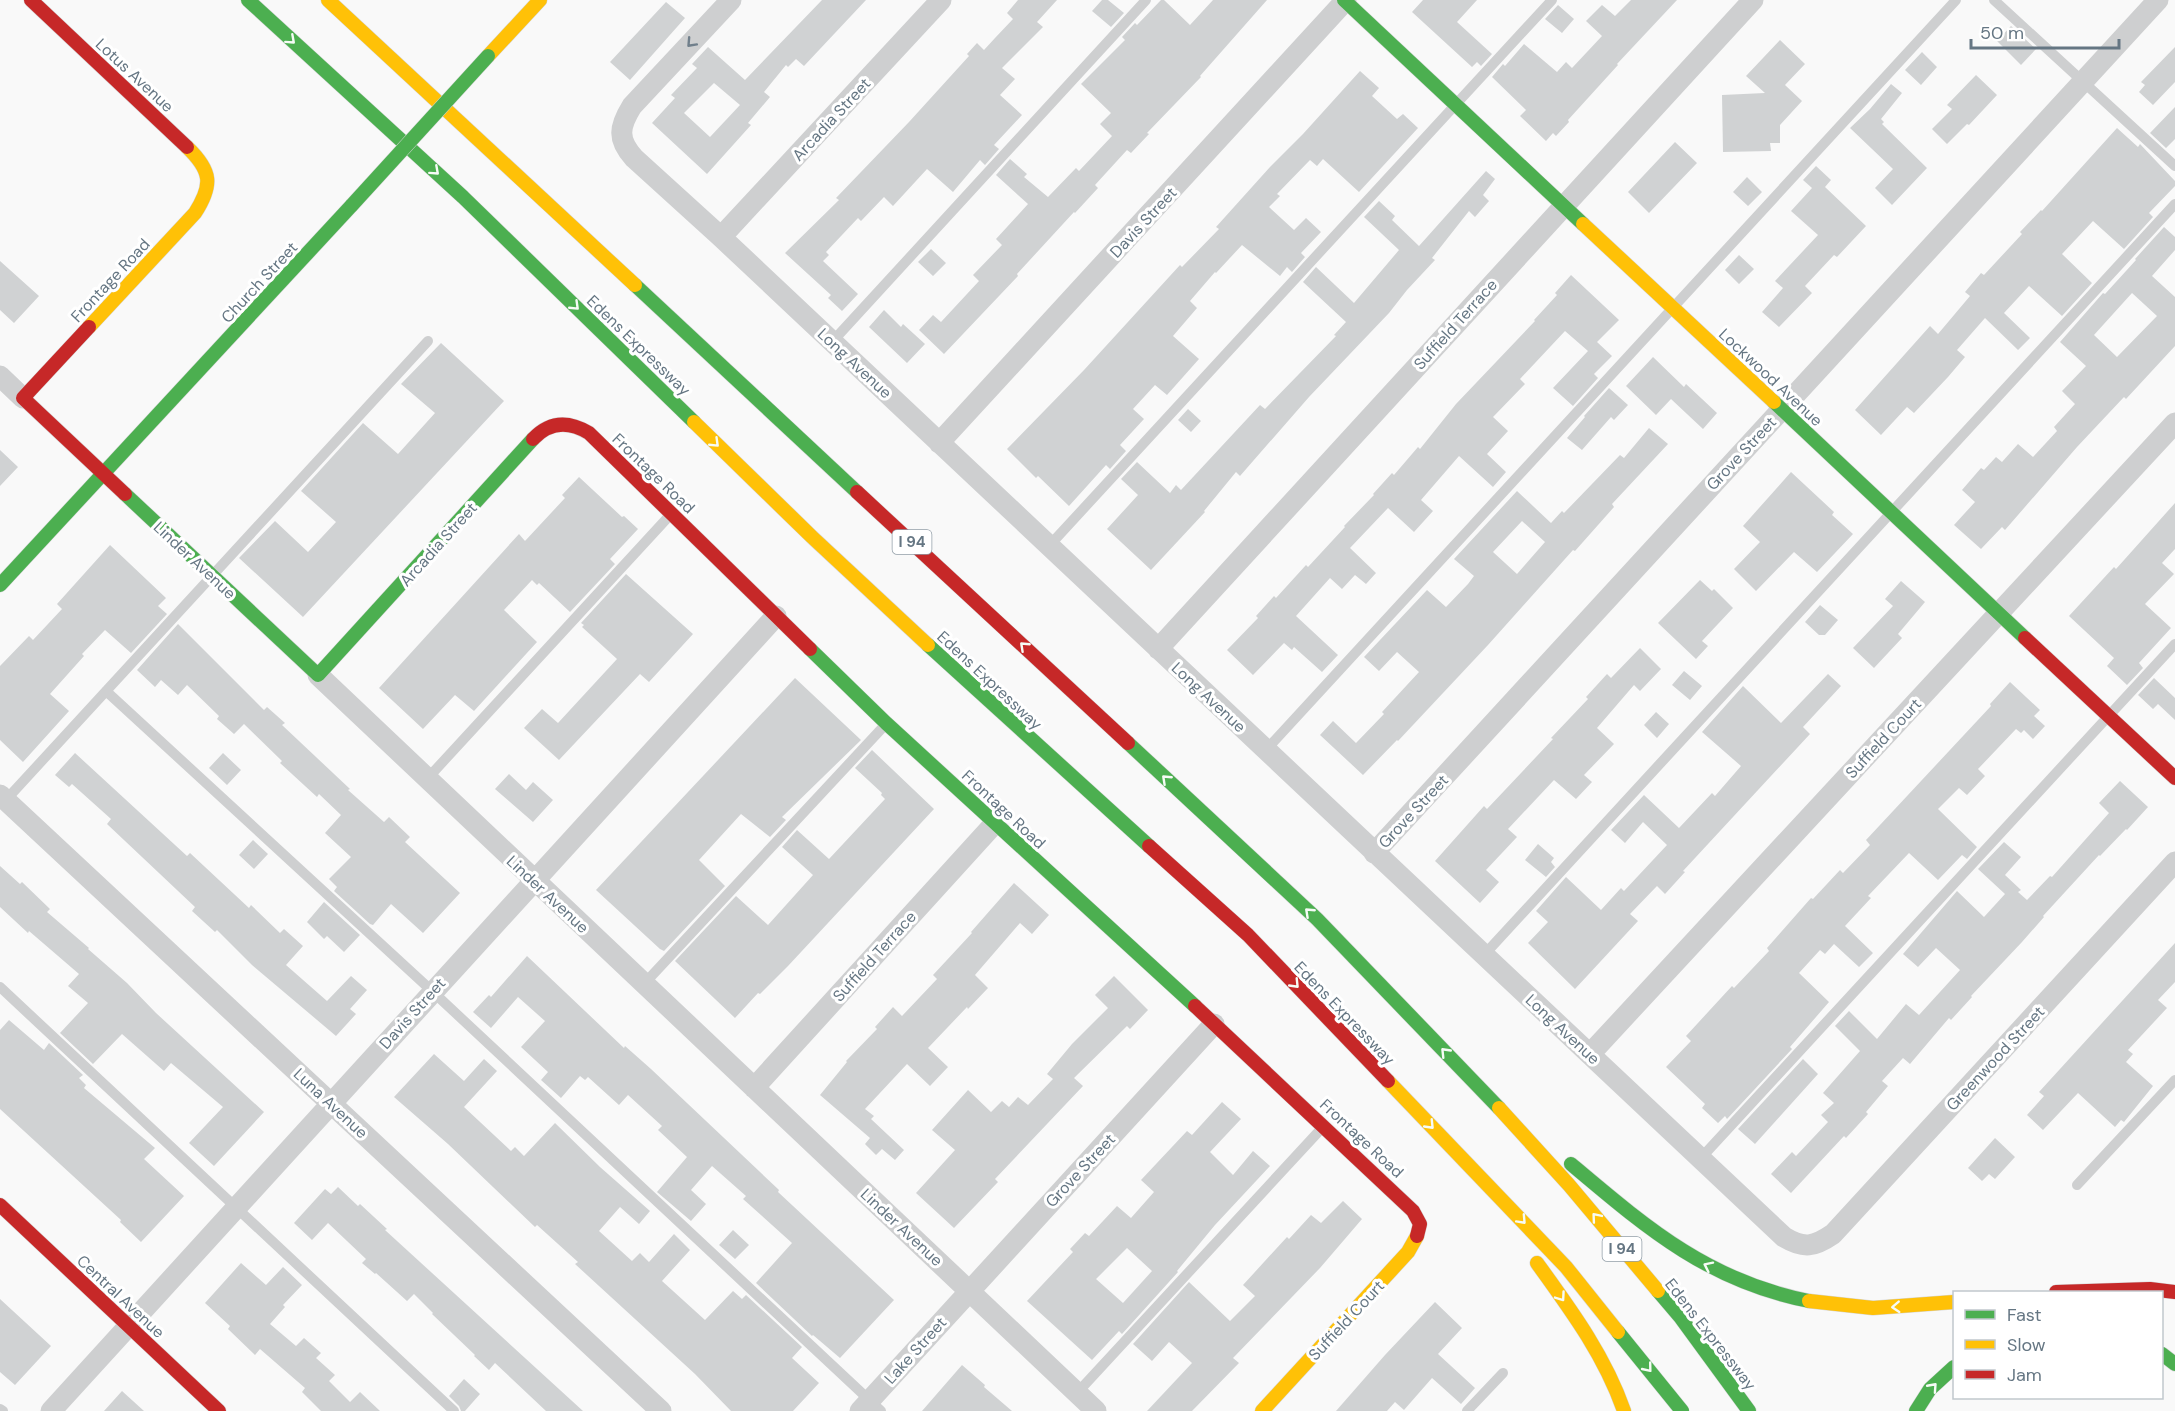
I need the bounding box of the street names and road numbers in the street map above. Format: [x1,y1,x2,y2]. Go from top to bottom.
street label: Lotus Avenue [91,34,178,117]
street label: Arcadia Street [787,73,875,165]
street label: Davis Street [1105,183,1182,262]
street label: Frontage Road [66,234,155,327]
street label: Church Street [216,237,302,327]
street label: Suffield Terrace [1409,274,1502,374]
street label: Edens Expressway [582,290,695,400]
street label: Long Avenue [813,324,896,403]
street label: Lockwood Avenue [1714,324,1827,431]
street label: Grove Street [1702,412,1781,495]
street label: Frontage Road [608,429,699,518]
street label: Arcadia Street [395,498,482,591]
street label: Linder Avenue [149,517,240,604]
road number: I 94 [892,530,932,554]
street label: Edens Expressway [933,626,1047,735]
street label: Long Avenue [1167,658,1250,737]
street label: Suffield Court [1841,694,1926,783]
street label: Frontage Road [957,765,1050,854]
street label: Grove Street [1374,770,1453,853]
street label: Linder Avenue [502,851,593,938]
street label: Suffield Terrace [828,906,921,1006]
street label: Edens Expressway [1290,957,1400,1070]
street label: Davis Street [375,973,450,1054]
street label: Long Avenue [1521,990,1604,1069]
street label: Greenwood Street [1941,1002,2049,1115]
street label: Luna Avenue [289,1064,372,1143]
street label: Frontage Road [1315,1094,1408,1183]
street label: Grove Street [1041,1129,1120,1212]
street label: Linder Avenue [856,1184,947,1271]
road number: I 94 [1602,1237,1642,1261]
street label: Central Avenue [72,1250,169,1343]
street label: Edens Expressway [1660,1274,1761,1395]
street label: Suffield Court [1304,1276,1389,1365]
street label: Lake Street [880,1312,951,1388]

